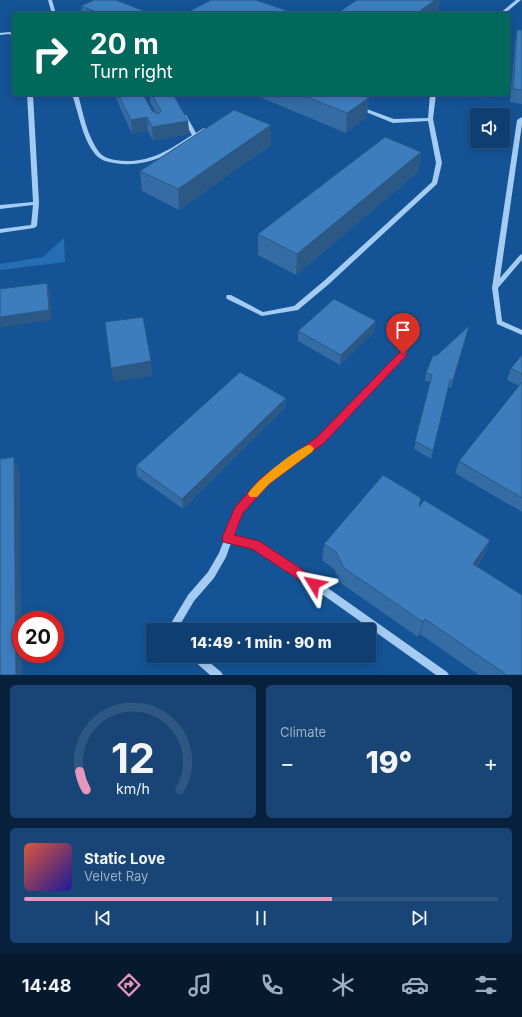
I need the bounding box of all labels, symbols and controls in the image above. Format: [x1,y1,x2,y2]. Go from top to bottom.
text: 20 m [90,27,159,61]
icon: right [24,28,76,80]
text: Turn right [90,61,173,82]
map controls [470,108,510,148]
button: sound [470,108,510,148]
pin [386,313,420,354]
icon: arrive [392,319,414,341]
position arrow [293,563,335,605]
speed limit sign: 20 [12,611,64,663]
text: 14:49 · 1 min · 90 m [190,633,332,652]
text: Climate [280,724,326,740]
text: 12 [111,732,155,782]
text: 19° [366,744,412,780]
text: − [280,750,295,776]
text: + [483,750,498,776]
text: km/h [116,779,150,796]
text: Static Love [84,849,165,868]
text: Velvet Ray [84,868,148,884]
icon: previous [92,907,114,929]
icon: pause [250,907,272,929]
icon: next [408,907,430,929]
icon: directions [115,971,143,999]
icon: music [186,971,214,999]
icon: phone [258,971,286,999]
icon: climate [329,971,357,999]
icon: car [401,971,429,999]
icon: filters [472,971,500,999]
text: 14:48 [22,975,72,996]

